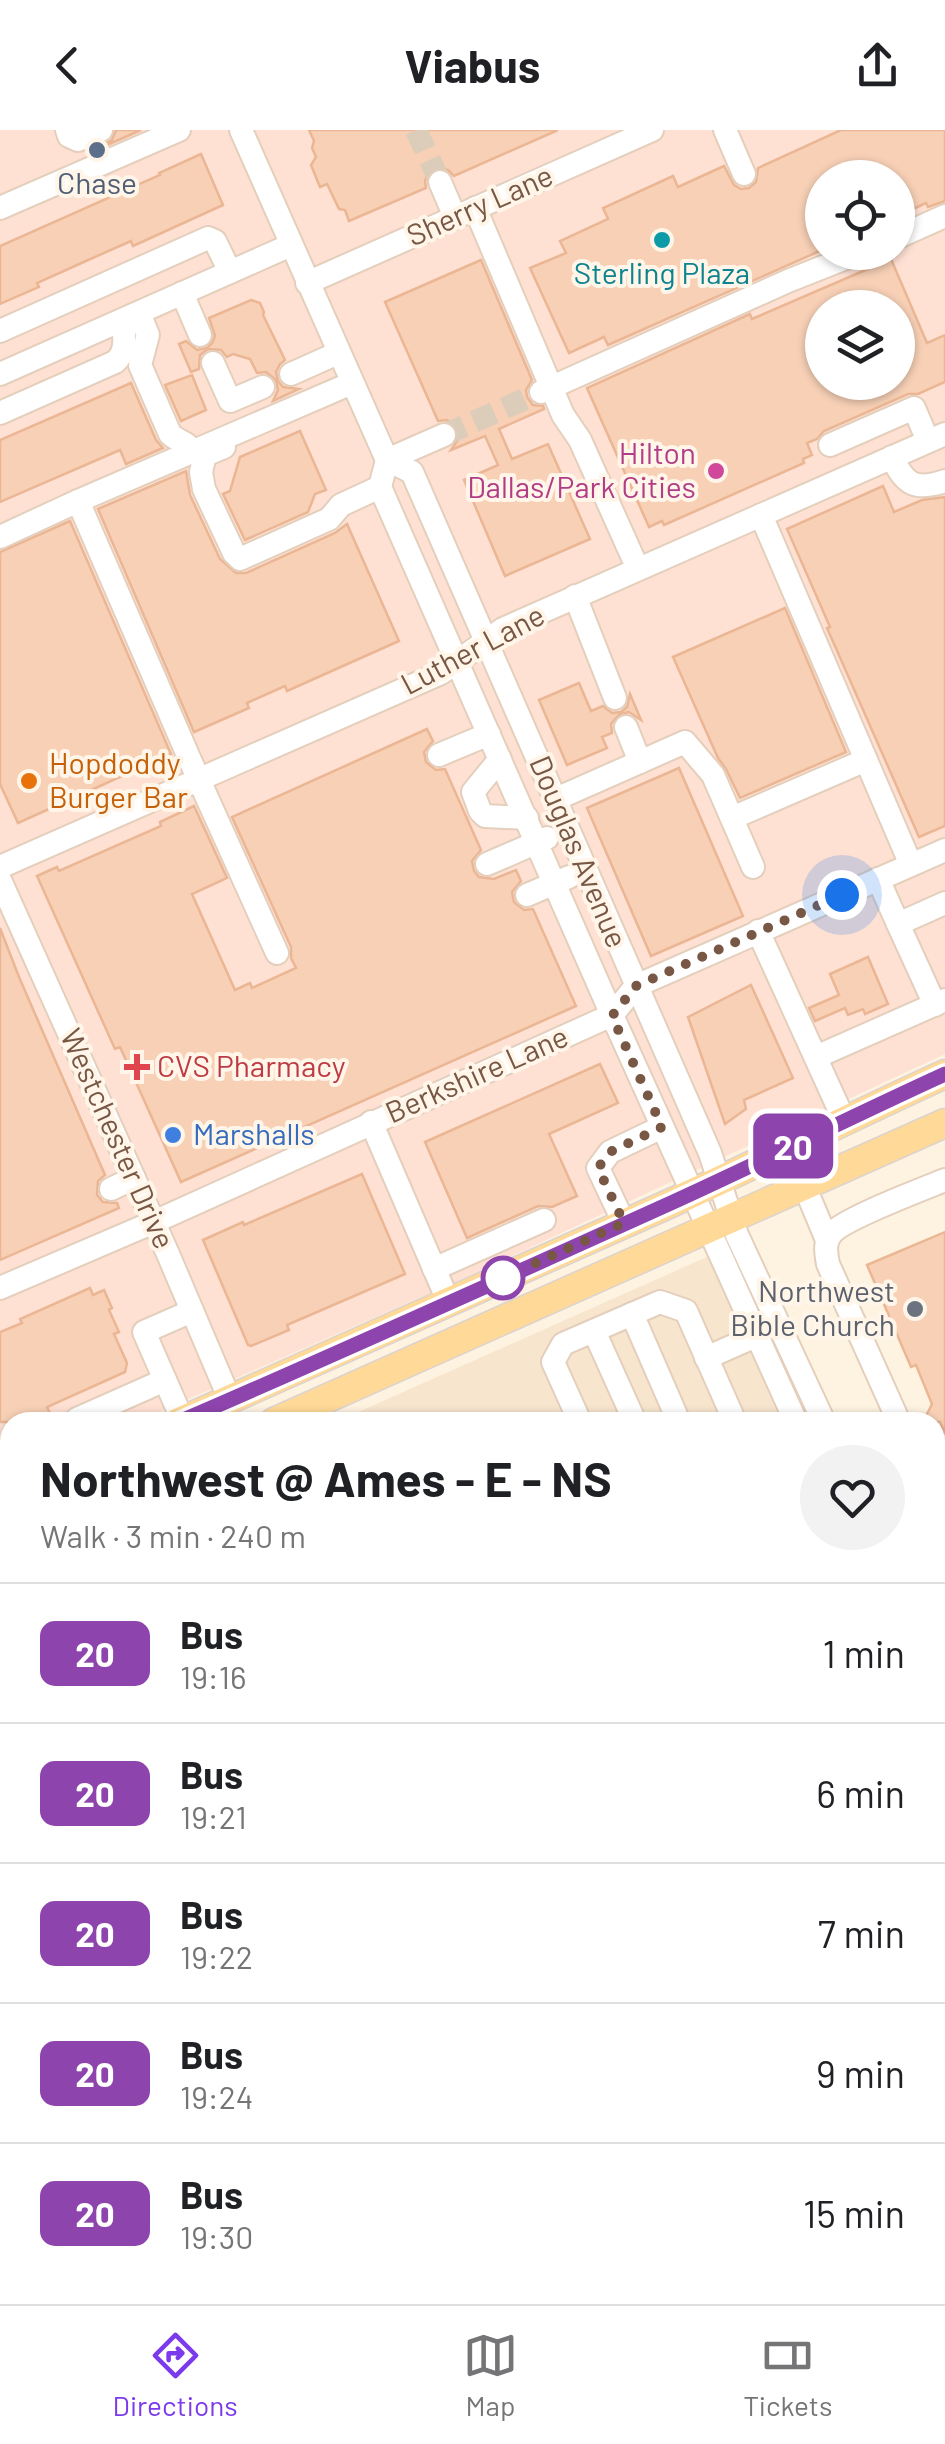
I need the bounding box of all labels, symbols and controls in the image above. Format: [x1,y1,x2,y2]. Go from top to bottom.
icon: back [40,38,95,93]
text: Viabus [405,38,540,92]
icon: share [850,38,905,93]
marker: Chase [86,139,108,161]
street label: Sherry Lane [400,156,558,252]
map controls [805,160,915,400]
button: locate [805,160,915,270]
place label: Chase [57,164,137,200]
marker: Sterling Plaza [651,229,673,251]
place label: Sterling Plaza [574,254,750,290]
button: layers [805,290,915,400]
place label: Hilton Dallas/Park Cities [467,434,696,504]
marker: Hilton Dallas/Park Cities [705,460,727,482]
street label: Luther Lane [394,595,550,701]
place label: Hopdoddy Burger Bar [49,744,188,814]
street label: Douglas Avenue [523,750,636,953]
marker: Hopdoddy Burger Bar [18,770,40,792]
your location [817,870,867,920]
street label: Berkshire Lane [379,1017,573,1129]
street label: Westchester Drive [54,1022,184,1254]
place label: CVS Pharmacy [157,1047,346,1083]
marker: CVS Pharmacy [126,1056,148,1078]
line badge: 20 [748,1114,838,1178]
place label: Marshalls [193,1115,315,1151]
marker: Marshalls [162,1124,184,1146]
text: 20 [773,1125,813,1167]
unlabelled marker [482,1257,524,1299]
place label: Northwest Bible Church [730,1272,895,1342]
marker: Northwest Bible Church [904,1298,926,1320]
button: heart [800,1445,905,1550]
text: Northwest @ Ames - E - NS [40,1449,612,1507]
text: Walk · 3 min · 240 m [40,1516,306,1554]
text: Bus [180,1611,243,1657]
text: 1 min [823,1630,905,1676]
text: 20 [75,1632,115,1674]
text: 19:16 [180,1657,246,1695]
text: Bus [180,1751,243,1797]
text: 6 min [816,1770,905,1816]
text: 20 [75,1772,115,1814]
text: 19:21 [180,1797,247,1835]
text: Bus [180,1891,243,1937]
text: 7 min [818,1910,905,1956]
text: 20 [75,1912,115,1954]
text: 19:22 [180,1937,253,1975]
text: Bus [180,2031,243,2077]
text: 9 min [816,2050,905,2096]
text: 20 [75,2052,115,2094]
text: 19:24 [180,2077,254,2115]
text: Bus [180,2171,243,2217]
text: 15 min [803,2190,905,2236]
text: 20 [75,2192,115,2234]
text: 19:30 [180,2217,253,2255]
tab: Directions [113,2328,238,2422]
tab: Map [463,2328,518,2422]
tab: Tickets [743,2328,832,2422]

